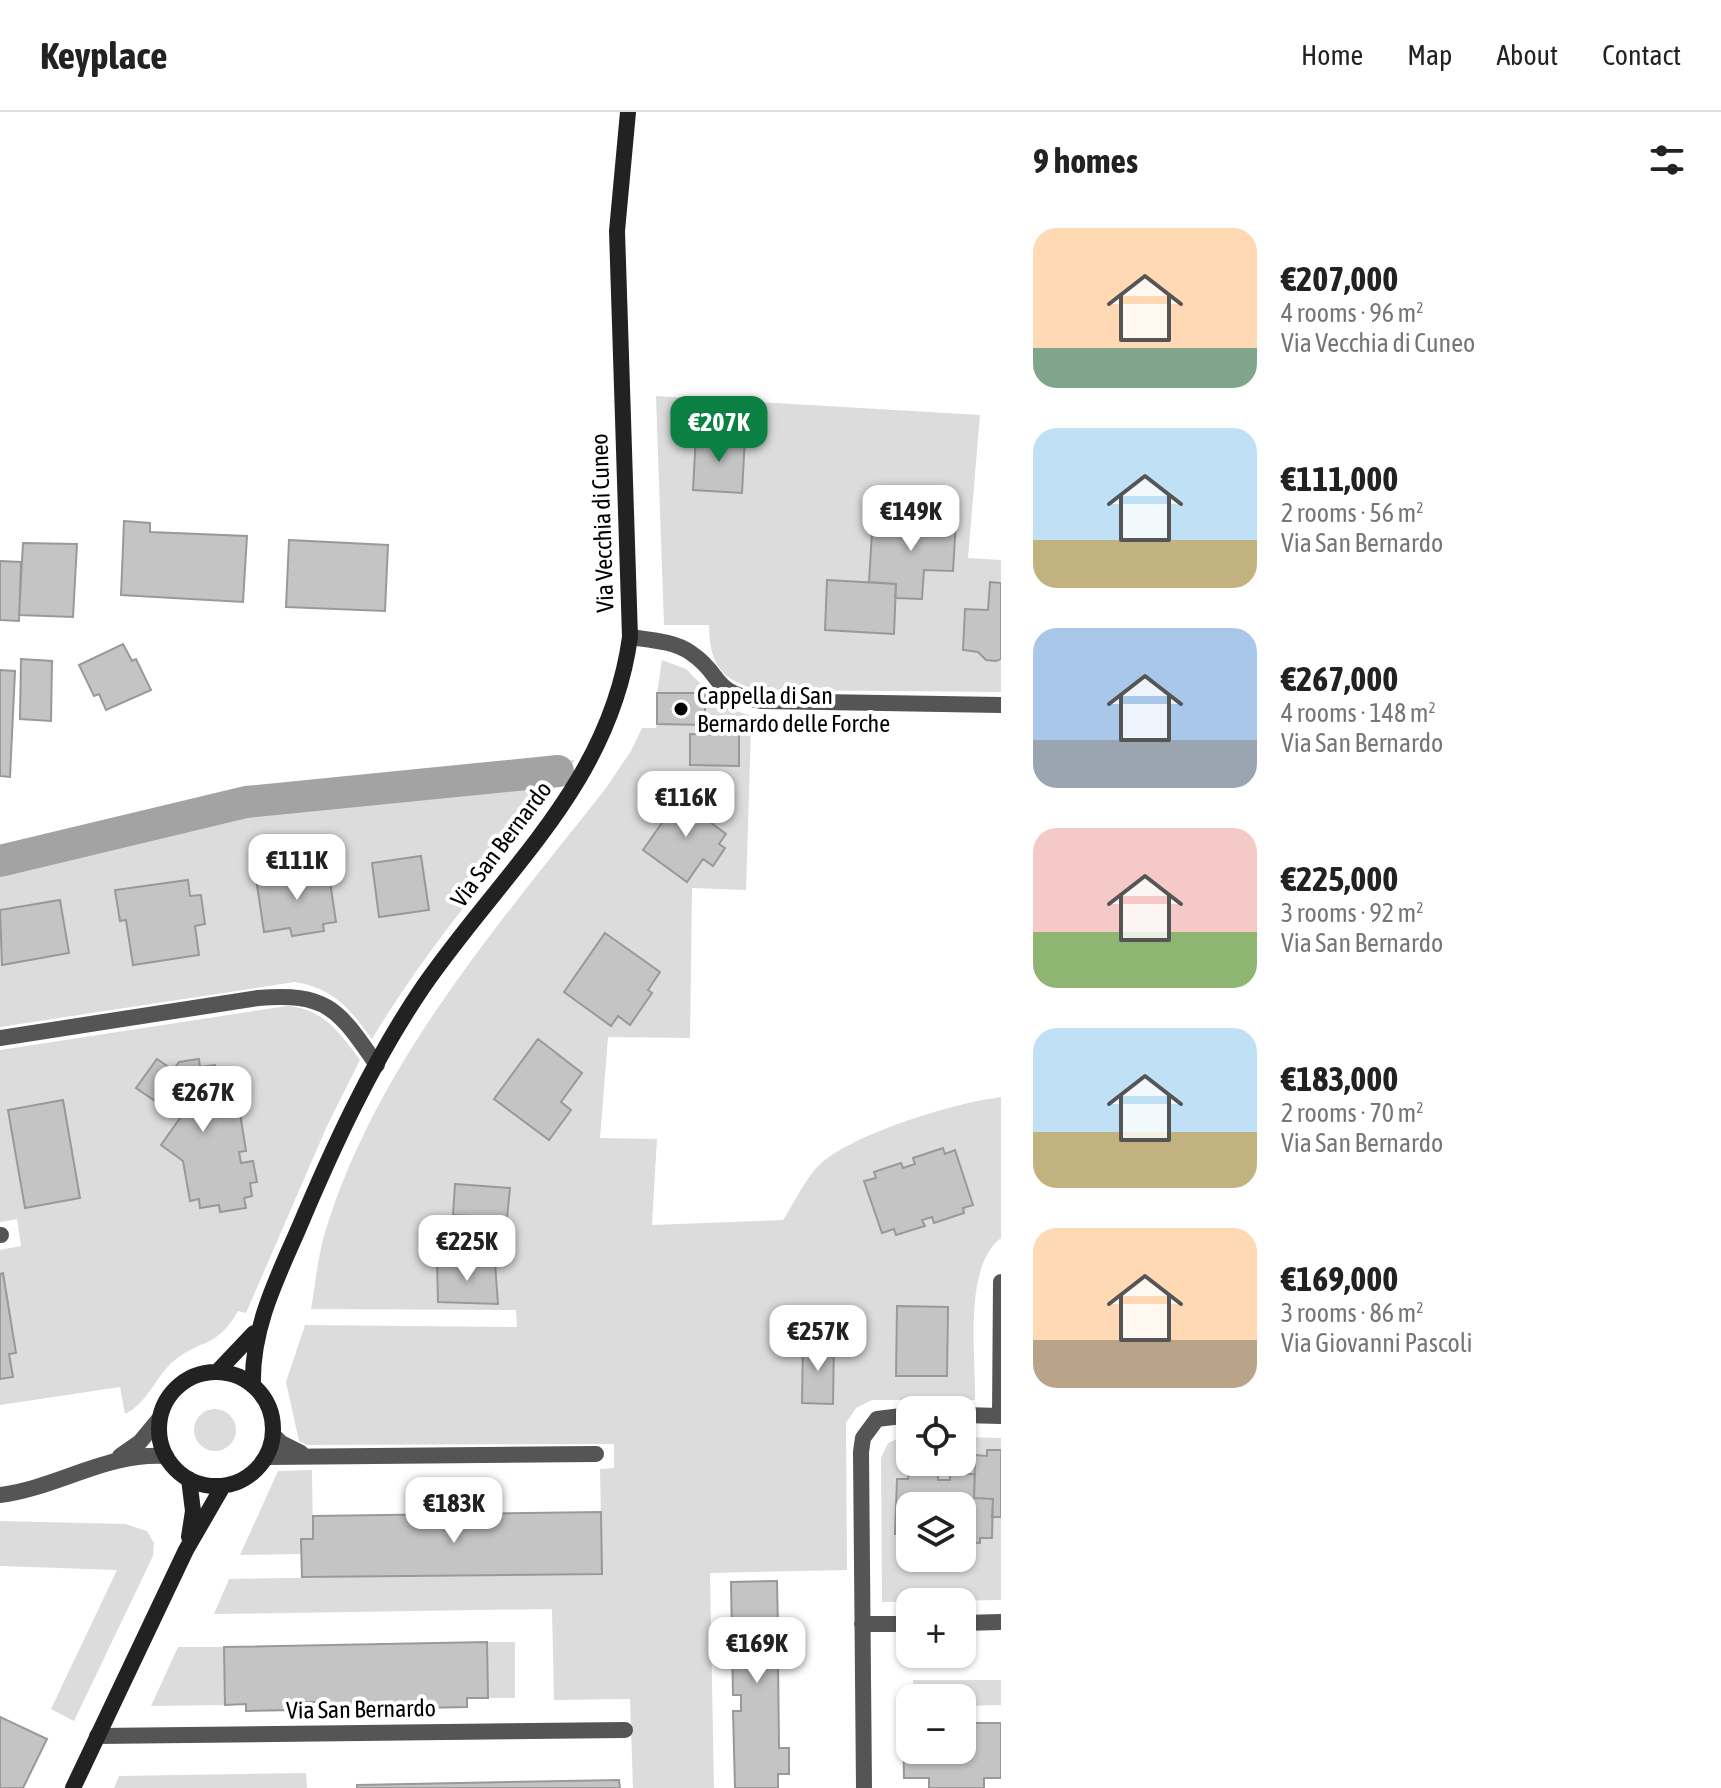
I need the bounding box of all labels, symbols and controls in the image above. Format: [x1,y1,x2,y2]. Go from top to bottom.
text: Keyplace [40,34,167,77]
text: Home [1301,39,1363,71]
text: Map [1407,39,1452,71]
text: About [1496,39,1558,71]
text: Contact [1602,39,1681,71]
icon: filters [1645,138,1689,182]
text: 9 homes [1033,141,1138,180]
text: €207,000 [1281,259,1398,298]
icon: home [1097,260,1193,356]
text: 4 rooms · 96 m² [1281,298,1423,328]
text: Via Vecchia di Cuneo [1281,328,1475,358]
pin: €207K [663,396,775,464]
text: €207K [688,407,750,437]
street label: Via Vecchia di Cuneo [585,433,619,613]
text: €111,000 [1281,459,1398,498]
icon: home [1097,460,1193,556]
pin: €149K [855,485,967,553]
text: €149K [880,496,942,526]
text: 2 rooms · 56 m² [1281,498,1423,528]
text: Via San Bernardo [1281,528,1443,558]
text: €267,000 [1281,659,1398,698]
icon: home [1097,660,1193,756]
place label: Cappella di San Bernardo delle Forche [697,682,890,737]
text: 4 rooms · 148 m² [1281,698,1436,728]
marker: Cappella di San Bernardo delle Forche [672,700,690,718]
text: Via San Bernardo [1281,728,1443,758]
pin: €116K [630,771,742,839]
street label: Via San Bernardo [445,776,557,912]
text: €116K [655,782,717,812]
pin: €111K [241,834,353,902]
text: €111K [266,845,328,875]
text: €225,000 [1281,859,1398,898]
icon: home [1097,860,1193,956]
text: 3 rooms · 92 m² [1281,898,1423,928]
text: Via San Bernardo [1281,928,1443,958]
text: €183,000 [1281,1059,1398,1098]
icon: home [1097,1060,1193,1156]
pin: €267K [147,1066,259,1134]
text: €267K [172,1077,234,1107]
text: 2 rooms · 70 m² [1281,1098,1423,1128]
text: Via San Bernardo [1281,1128,1443,1158]
pin: €225K [411,1215,523,1283]
text: €225K [436,1226,498,1256]
text: €169,000 [1281,1259,1398,1298]
icon: home [1097,1260,1193,1356]
text: 3 rooms · 86 m² [1281,1298,1423,1328]
pin: €257K [762,1305,874,1373]
text: €257K [787,1316,849,1346]
text: Via Giovanni Pascoli [1281,1328,1473,1358]
map controls [896,1396,976,1764]
button: locate [896,1396,976,1476]
pin: €183K [398,1477,510,1545]
text: €183K [423,1488,485,1518]
button: layers [896,1492,976,1572]
button: + [896,1588,976,1668]
pin: €169K [701,1617,813,1685]
text: €169K [726,1628,788,1658]
button: − [896,1684,976,1764]
street label: Via San Bernardo [286,1694,436,1724]

